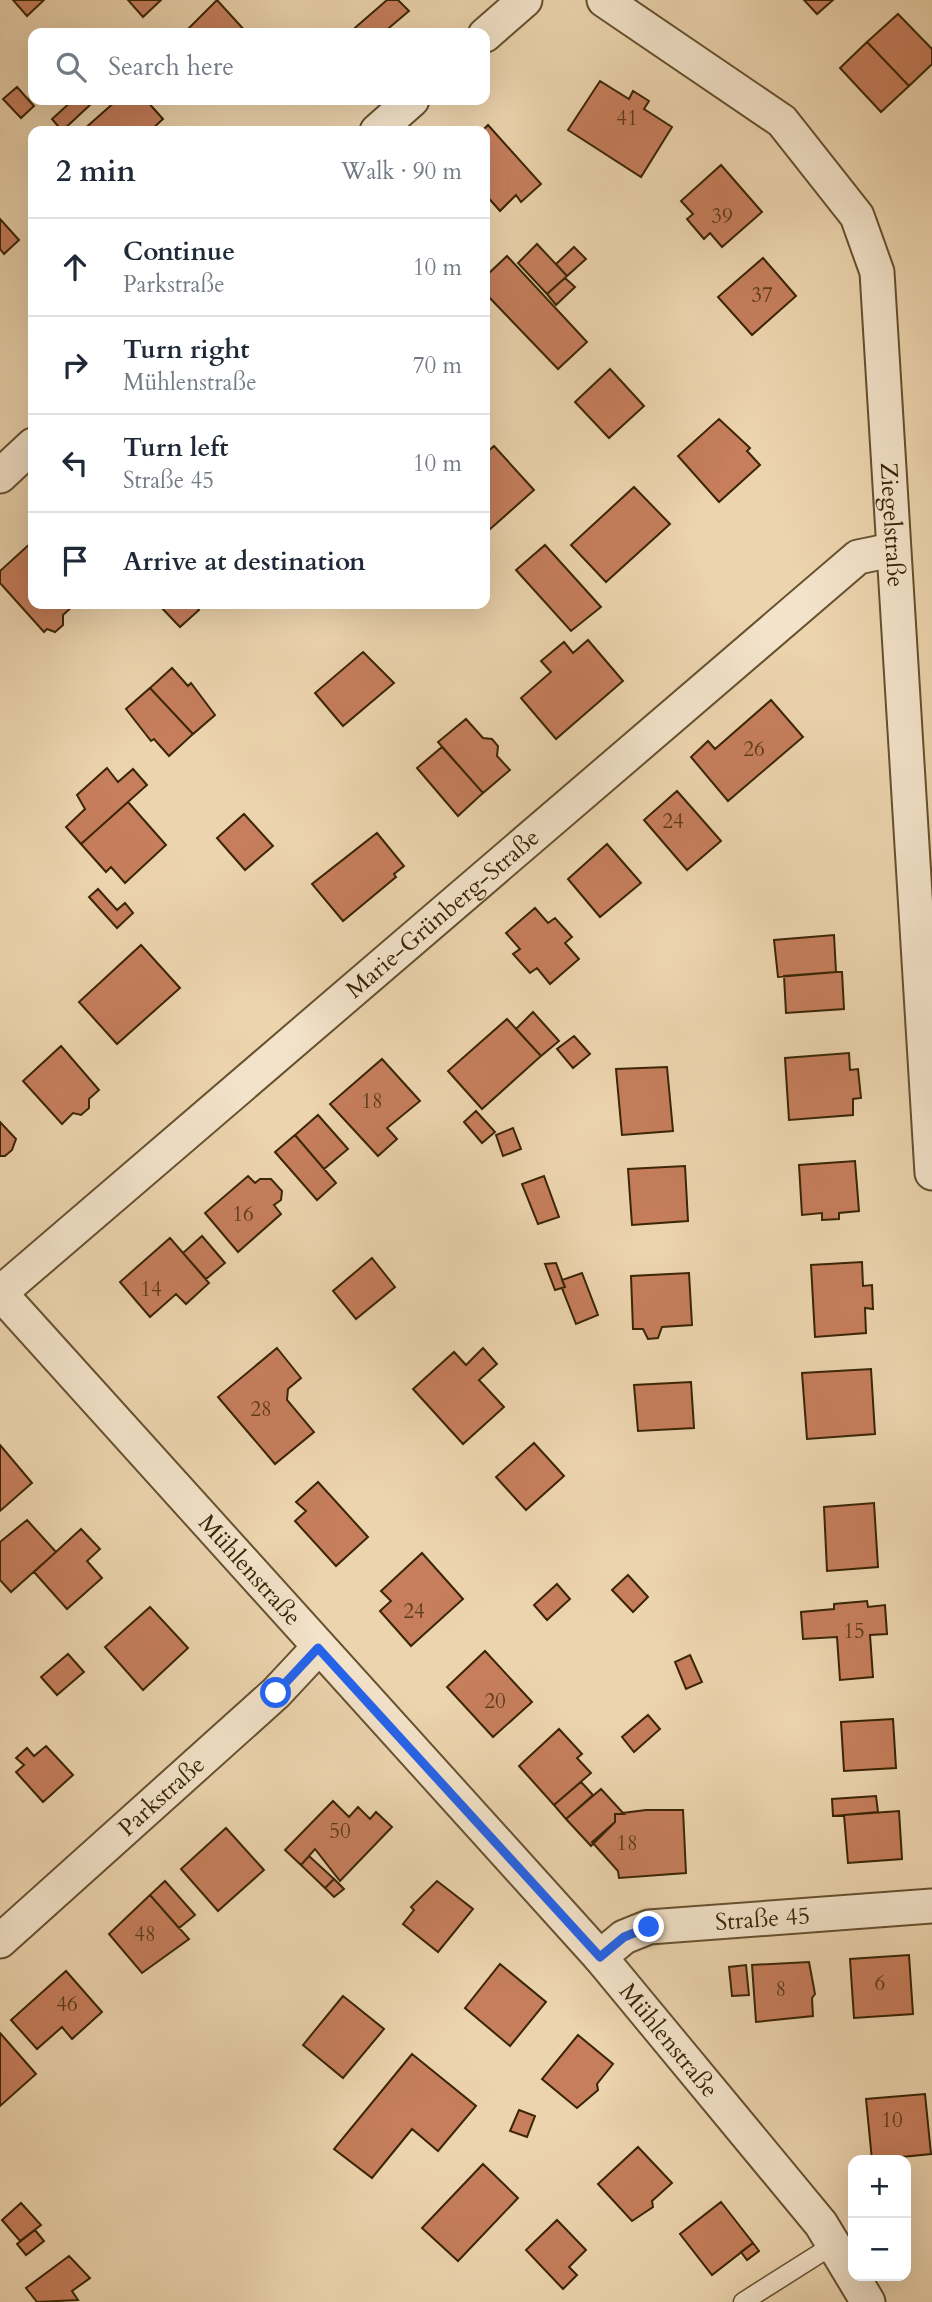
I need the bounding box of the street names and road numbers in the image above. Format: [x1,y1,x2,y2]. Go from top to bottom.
street label: Ziegelstraße [872,461,912,588]
street label: Marie-Grünberg-Straße [339,821,547,1006]
street label: Mühlenstraße [191,1507,309,1633]
street label: Parkstraße [111,1749,212,1844]
street label: Straße 45 [714,1899,811,1939]
street label: Mühlenstraße [611,1976,726,2105]

